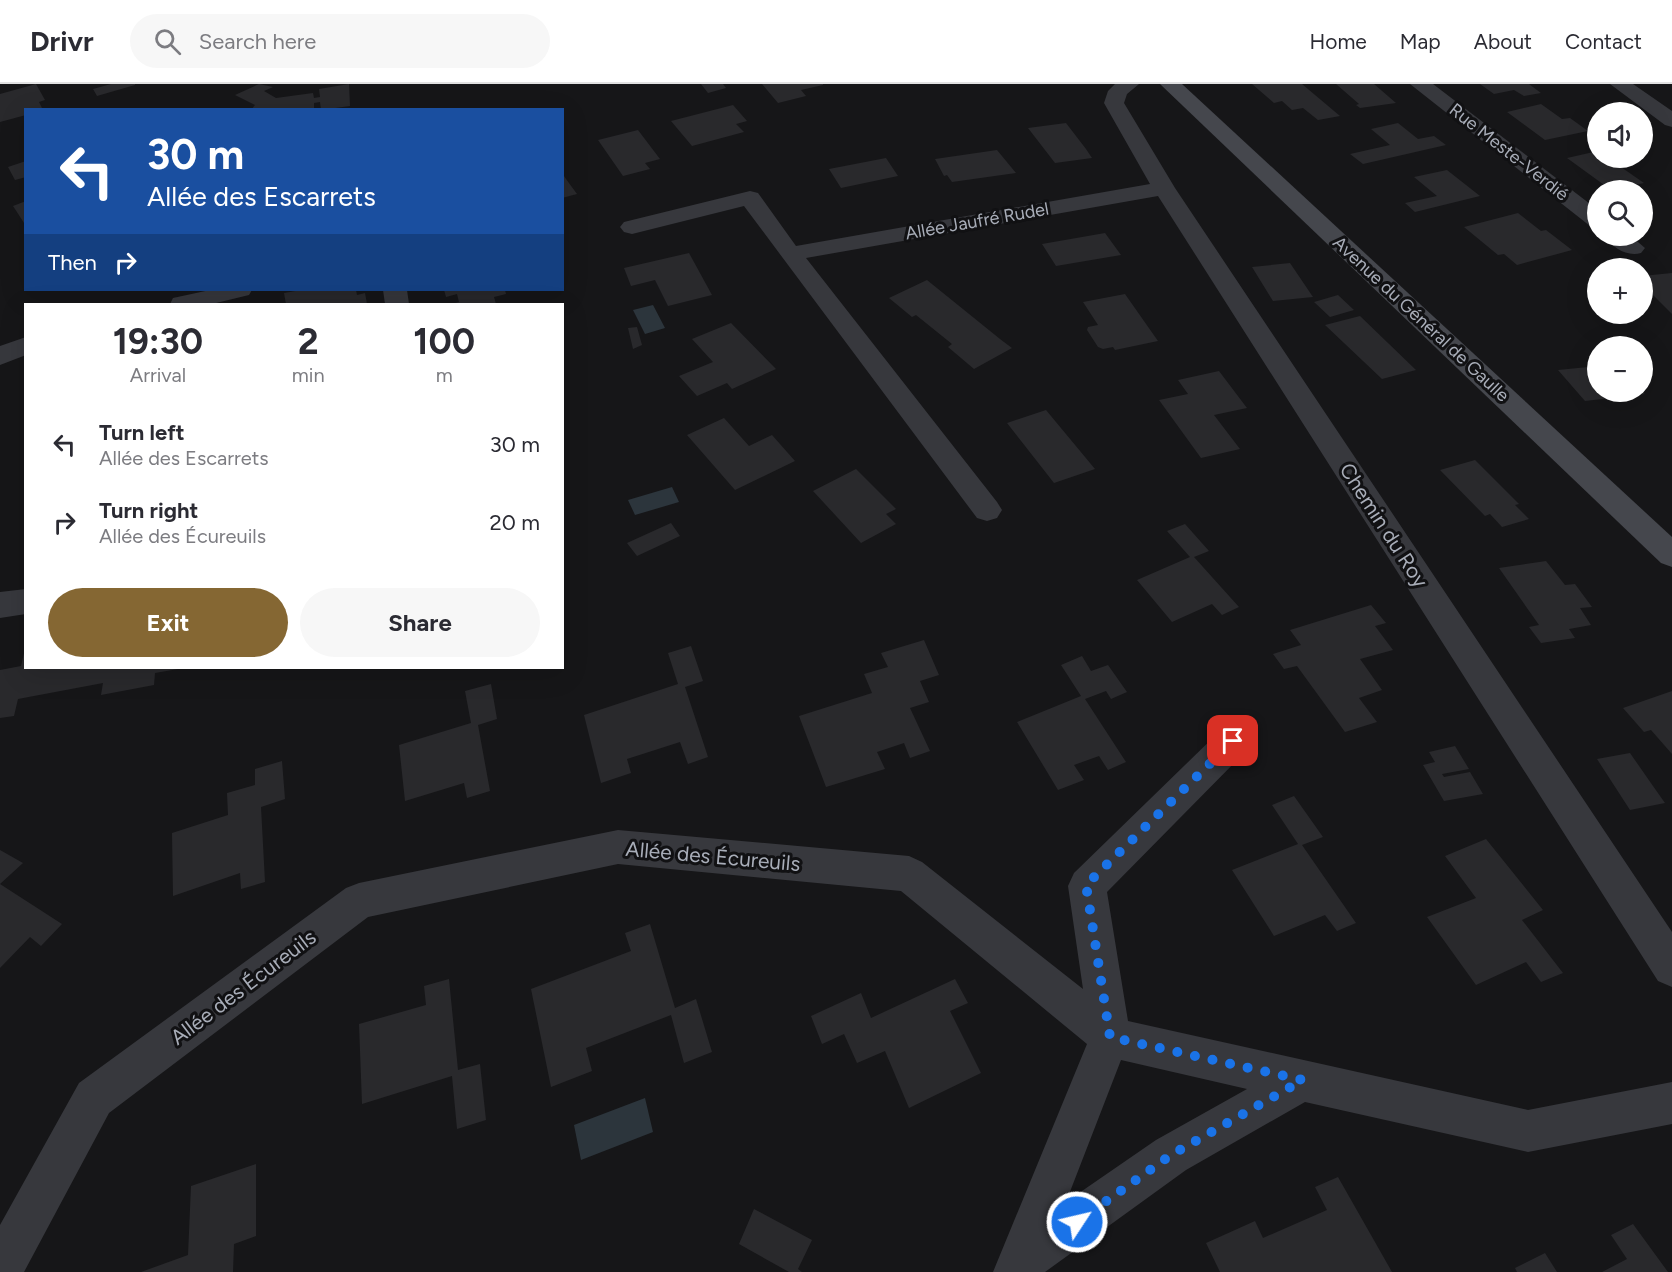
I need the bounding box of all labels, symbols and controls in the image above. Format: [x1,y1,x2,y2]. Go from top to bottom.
search box [130,14,550,68]
text: Drivr [30,24,94,58]
icon: search [151,25,184,58]
text: Search here [199,28,316,55]
text: Home [1310,29,1367,54]
text: Map [1400,29,1441,54]
text: About [1474,29,1532,54]
text: Contact [1565,29,1642,54]
street label: Rue Meste-Verdié [1445,99,1573,206]
map controls [1587,102,1653,402]
button: sound [1587,102,1653,168]
text: 30 m [147,129,244,180]
icon: left [48,132,126,210]
text: Allée des Escarrets [147,180,376,213]
button: search [1587,180,1653,246]
street label: Allée Jaufré Rudel [903,198,1051,244]
street label: Avenue du Général de Gaulle [1328,232,1514,407]
icon: right [109,246,142,279]
text: Then [48,249,97,276]
button: + [1587,258,1653,324]
text: 19:30 [113,320,203,363]
text: 2 [298,320,319,363]
text: 100 [413,320,475,363]
button: − [1587,336,1653,402]
text: Arrival [130,363,186,387]
text: min [292,363,325,387]
text: m [436,363,453,387]
text: Turn left [99,419,185,446]
icon: left [48,428,81,461]
text: 30 m [490,431,540,458]
text: Allée des Escarrets [99,446,269,470]
street label: Chemin du Roy [1334,458,1434,592]
text: Turn right [99,497,198,524]
icon: right [48,506,81,539]
text: 20 m [489,509,540,536]
text: Allée des Écureuils [99,524,266,548]
button: Exit [48,588,288,657]
button: Share [300,588,540,657]
pin [1207,715,1258,766]
icon: arrive [1216,724,1249,757]
street label: Allée des Écureuils [625,836,801,876]
street label: Allée des Écureuils [165,924,321,1050]
position arrow [1045,1190,1109,1254]

